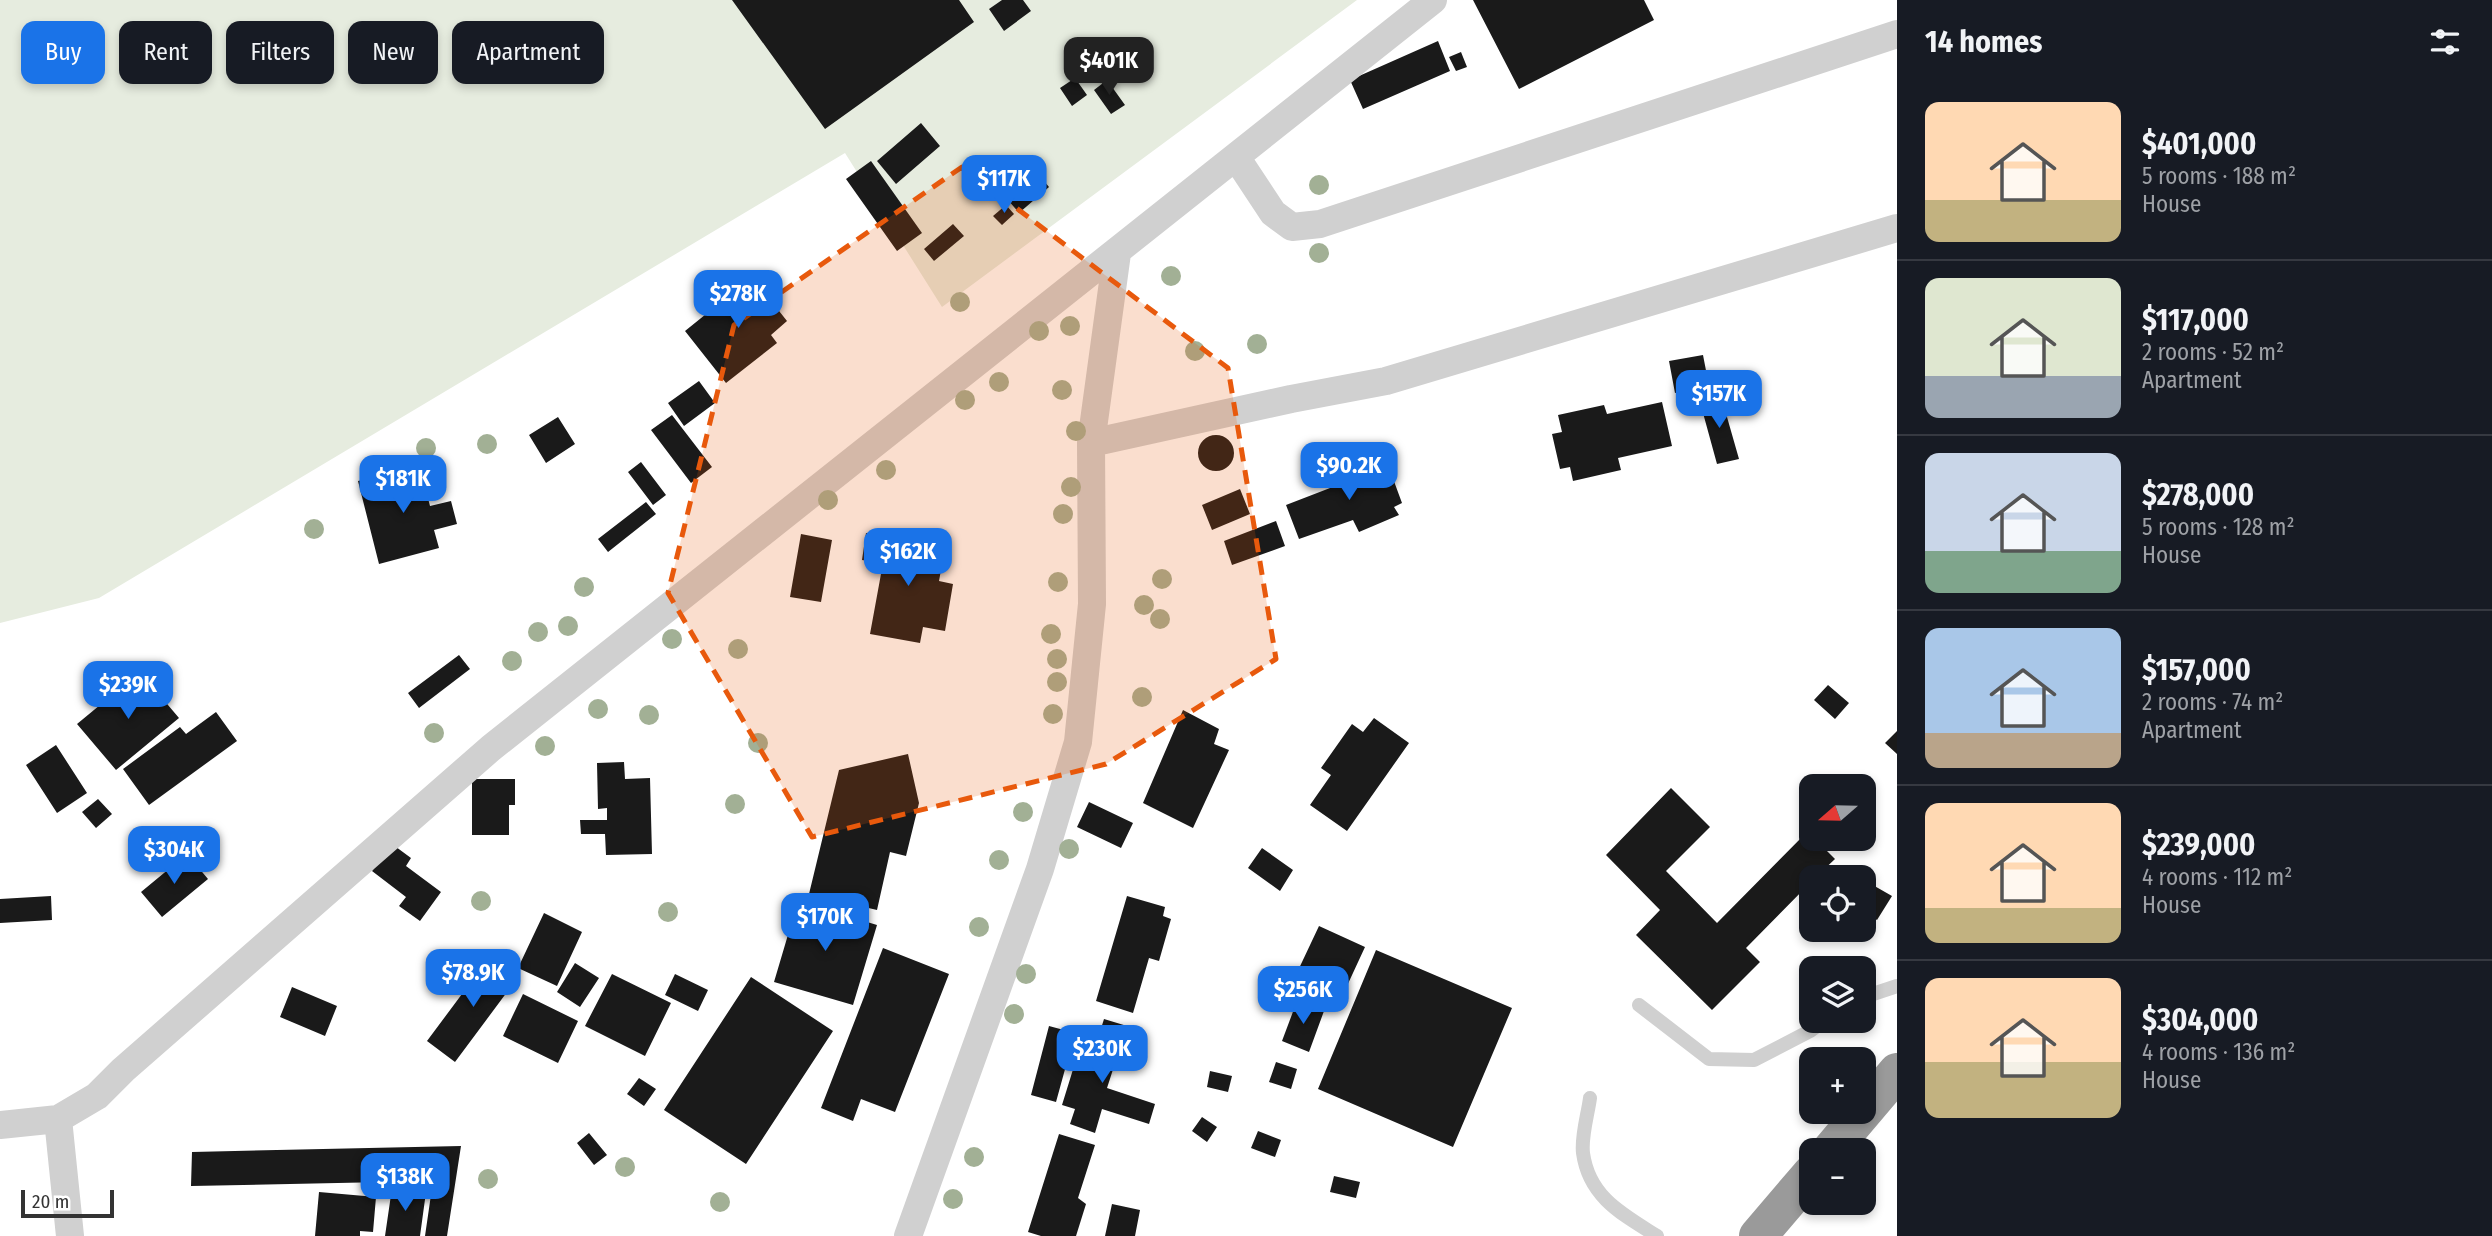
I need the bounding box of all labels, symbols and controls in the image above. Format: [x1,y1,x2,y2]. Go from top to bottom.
chip: Buy [21,21,105,84]
chip: Rent [119,21,212,84]
chip: Filters [226,21,334,84]
chip: New [348,21,438,84]
chip: Apartment [452,21,604,84]
icon: filters [2426,23,2464,61]
text: 14 homes [1925,24,2042,60]
pin: $401K [1060,38,1158,97]
text: $401K [1080,46,1138,74]
text: $401,000 [2142,126,2256,162]
icon: home [1981,130,2065,214]
pin: $117K [955,156,1053,215]
text: 5 rooms · 188 m² [2142,162,2296,190]
text: $117K [978,164,1030,192]
text: House [2142,190,2201,218]
pin: $278K [689,270,787,330]
text: $278K [710,279,766,307]
text: $117,000 [2142,302,2249,338]
icon: home [1981,306,2065,390]
text: 2 rooms · 52 m² [2142,338,2284,366]
text: Apartment [2142,366,2242,394]
pin: $157K [1670,370,1768,430]
text: $157K [1692,379,1746,407]
pin: $90.2K [1292,442,1406,502]
text: $90.2K [1317,451,1381,479]
pin: $181K [354,456,452,515]
text: $181K [375,464,431,492]
text: $278,000 [2142,477,2254,513]
icon: home [1981,481,2065,565]
text: 5 rooms · 128 m² [2142,513,2295,541]
pin: $162K [859,528,957,588]
text: $162K [880,537,936,565]
text: House [2142,541,2201,569]
text: $157,000 [2142,652,2251,688]
icon: home [1981,656,2065,740]
pin: $239K [79,662,177,721]
text: $239K [99,670,157,698]
text: 2 rooms · 74 m² [2142,688,2283,716]
text: Apartment [2142,716,2242,744]
north arrow [1799,774,1876,850]
map controls [1799,774,1876,1215]
pin: $304K [125,826,223,886]
text: $239,000 [2142,827,2255,863]
icon: home [1981,831,2065,915]
text: $304K [144,835,204,863]
text: 4 rooms · 112 m² [2142,863,2292,891]
button: locate [1799,865,1876,942]
text: House [2142,891,2201,919]
pin: $170K [776,894,874,953]
text: $170K [797,902,853,930]
pin: $78.9K [416,950,530,1009]
button: layers [1799,956,1876,1033]
text: $78.9K [442,958,504,986]
pin: $256K [1254,967,1352,1026]
text: $256K [1274,975,1332,1003]
text: $304,000 [2142,1002,2258,1038]
icon: home [1981,1006,2065,1090]
pin: $230K [1053,1026,1151,1085]
text: $230K [1073,1034,1131,1062]
text: 4 rooms · 136 m² [2142,1038,2295,1066]
button: + [1799,1047,1876,1124]
text: House [2142,1066,2201,1094]
button: − [1799,1138,1876,1215]
pin: $138K [356,1154,454,1213]
text: $138K [377,1162,433,1190]
scale bar [21,1187,114,1219]
text: 20 m [32,1190,69,1213]

